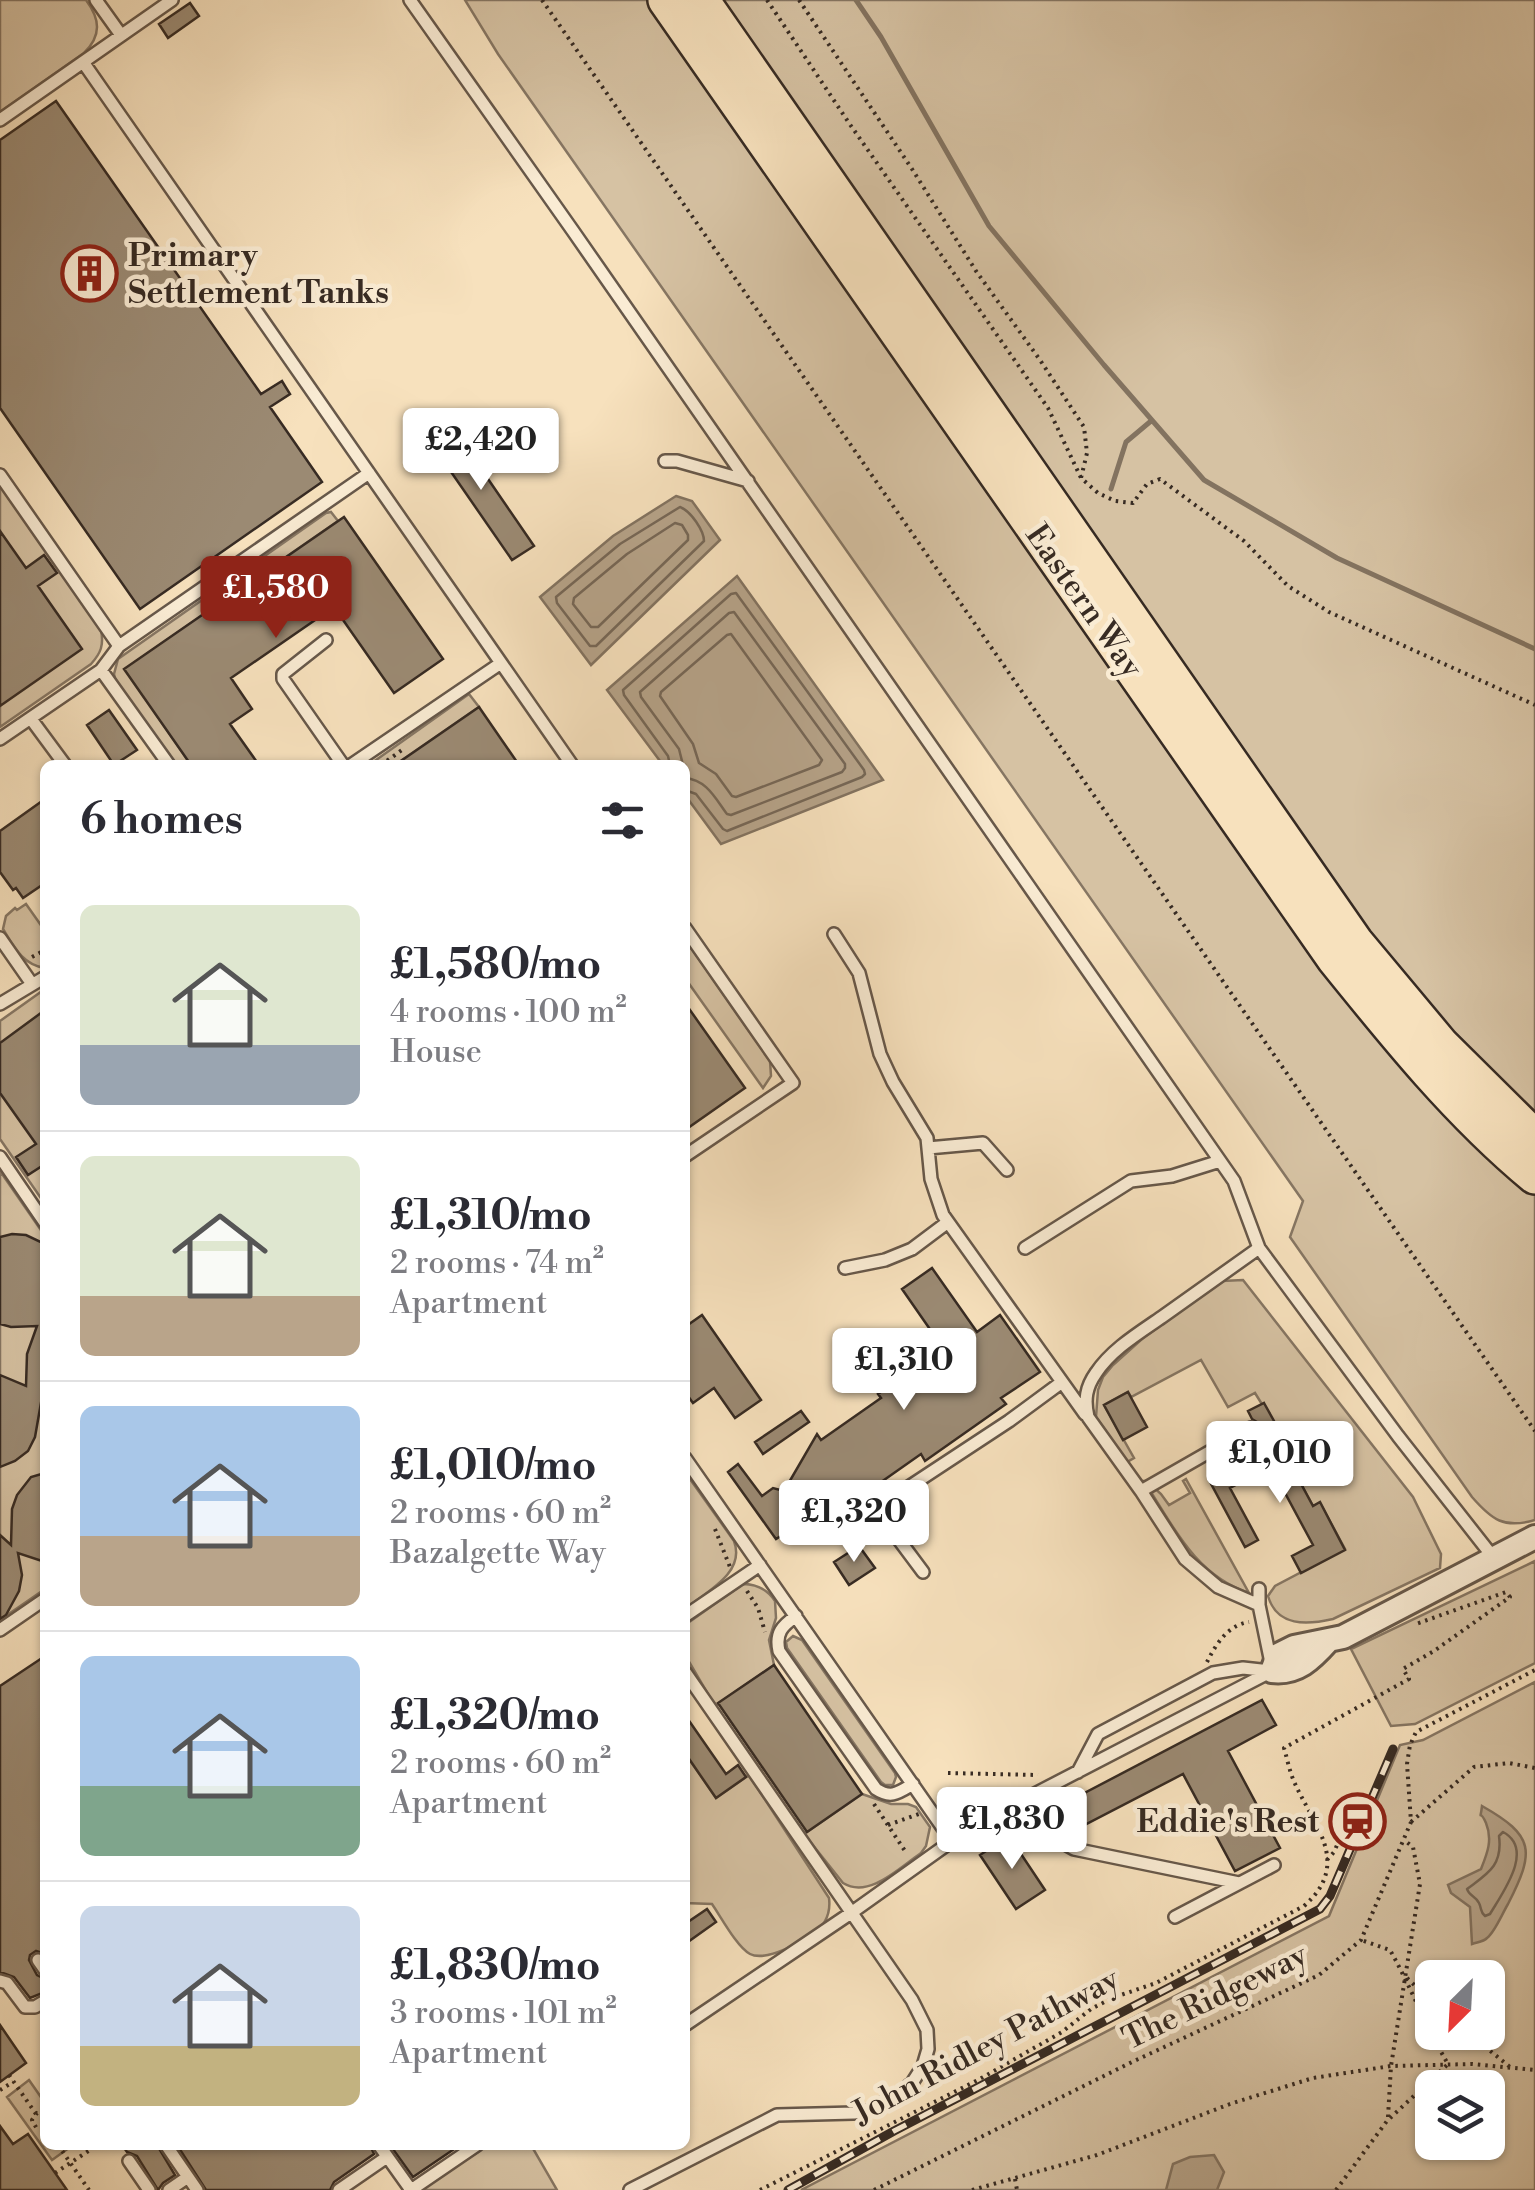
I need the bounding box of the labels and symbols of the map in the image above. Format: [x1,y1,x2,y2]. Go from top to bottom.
place label: Primary Settlement Tanks [128,236,389,313]
building icon: Primary Settlement Tanks [59,244,119,304]
pin: £2,420 [400,408,562,493]
street label: Eastern Way [1016,517,1152,686]
pin: £1,580 [195,556,357,641]
pin: £1,310 [823,1328,985,1413]
pin: £1,010 [1199,1421,1361,1506]
pin: £1,320 [773,1480,935,1565]
pin: £1,830 [931,1787,1093,1872]
station icon: Eddie's Rest [1328,1792,1388,1852]
place label: Eddie's Rest [1137,1802,1320,1842]
street label: The Ridgeway [1116,1935,1314,2059]
street label: John Ridley Pathway [845,1959,1126,2134]
north arrow [1415,1960,1505,2050]

